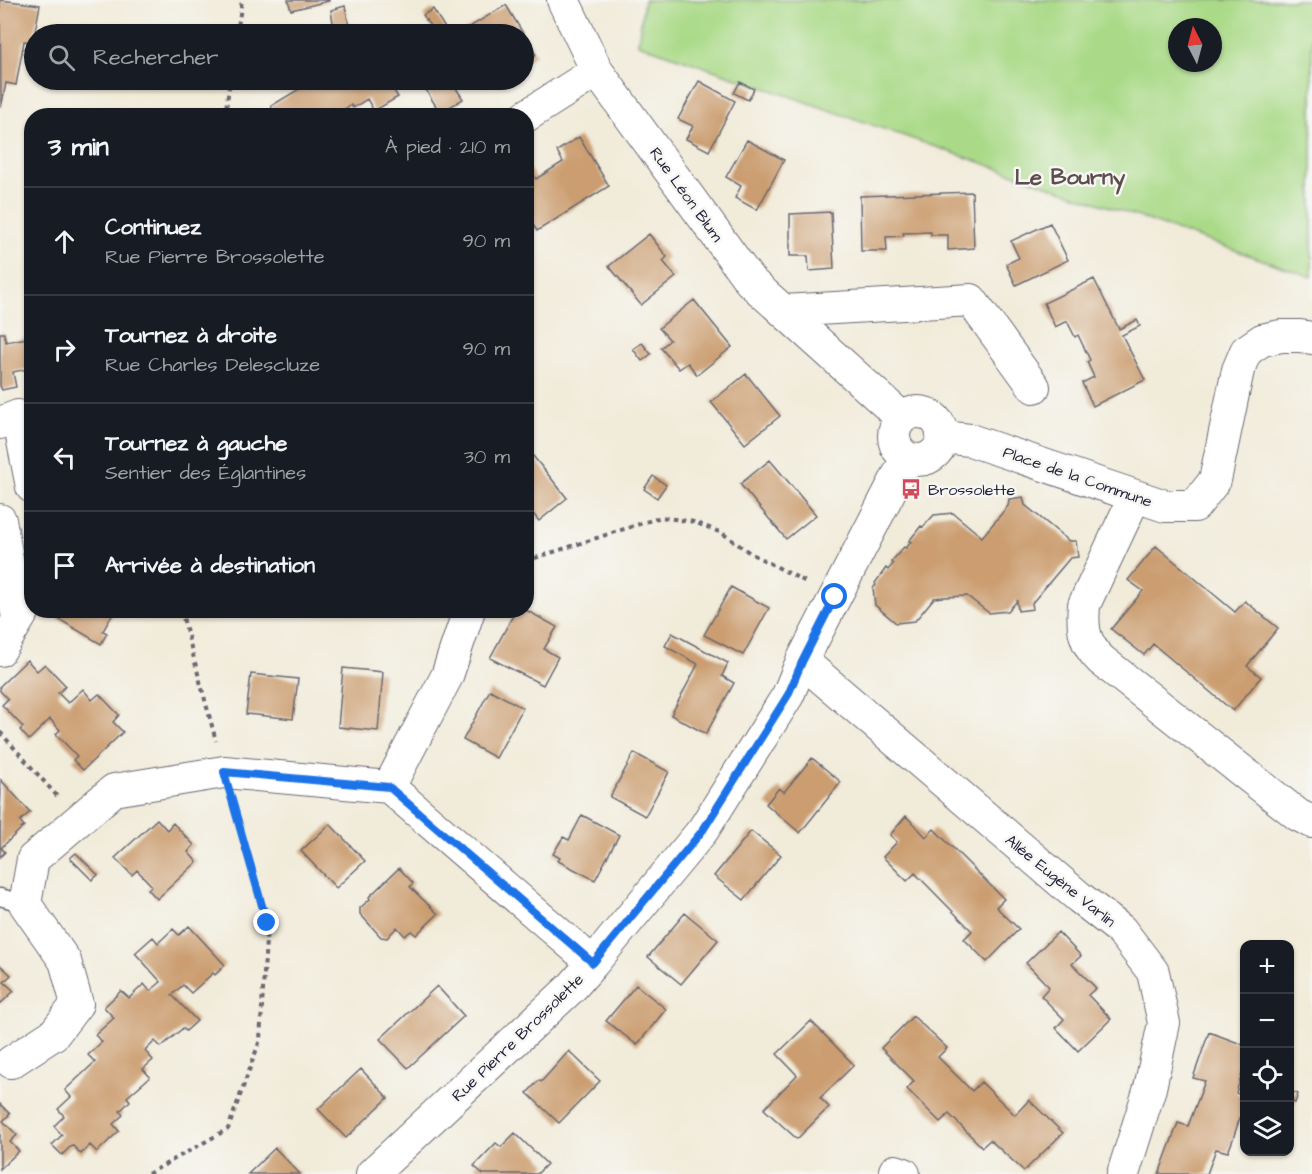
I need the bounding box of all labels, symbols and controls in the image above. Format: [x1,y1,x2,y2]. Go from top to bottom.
north arrow [1168,18,1222,72]
search box [24,24,534,90]
icon: search [45,41,78,74]
text: Rechercher [93,42,218,73]
text: 3 min [48,129,109,165]
text: À pied · 210 m [385,133,510,161]
street label: Rue Léon Blum [644,143,728,247]
district label: Le Bourny [1015,162,1126,195]
text: Continuez [105,212,201,243]
icon: ahead [48,225,81,258]
text: 90 m [462,227,510,255]
text: Rue Pierre Brossolette [105,243,325,271]
text: Tournez à droite [105,320,277,351]
icon: right [48,333,81,366]
text: 90 m [462,335,510,363]
text: Rue Charles Delescluze [105,351,320,379]
text: Tournez à gauche [105,428,287,459]
icon: left [48,441,81,474]
street label: Place de la Commune [1000,441,1156,513]
text: 30 m [464,443,510,471]
text: Sentier des Églantines [105,459,306,487]
bus stop icon: Brossolette [899,477,923,501]
place label: Brossolette [928,479,1015,501]
icon: arrive [48,549,81,582]
text: Arrivée à destination [105,550,315,581]
route start [821,583,847,609]
street label: Allée Eugène Varlin [1000,829,1120,933]
route end [253,909,279,935]
map controls [1240,940,1294,1156]
button: + [1240,940,1294,994]
street label: Rue Pierre Brossolette [447,969,589,1107]
button: − [1240,994,1294,1048]
button: locate [1240,1048,1294,1102]
button: layers [1240,1102,1294,1156]

